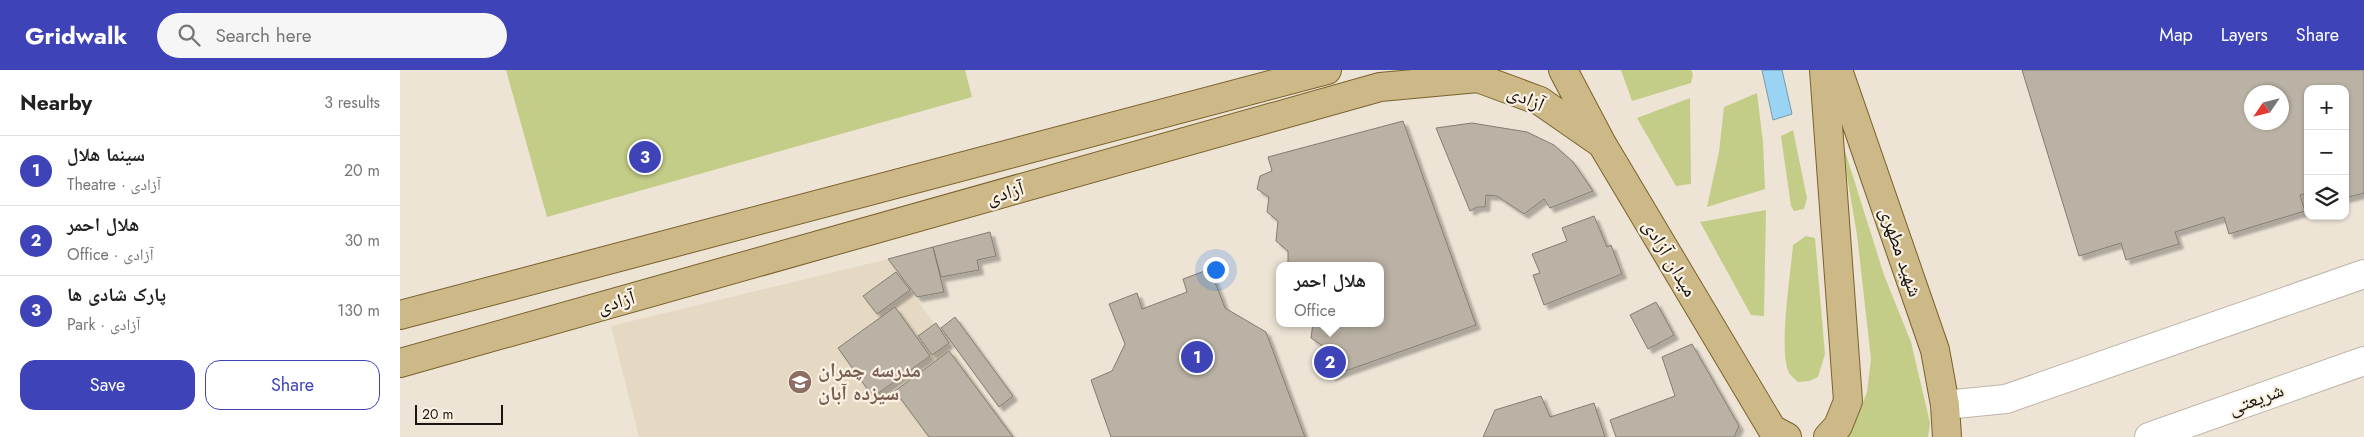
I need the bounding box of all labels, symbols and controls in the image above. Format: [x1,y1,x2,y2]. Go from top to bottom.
search box [157,13,507,58]
text: Gridwalk [25,18,127,53]
icon: search [175,21,203,49]
text: Search here [215,22,311,49]
text: Map [2159,22,2193,48]
text: Layers [2221,22,2268,48]
text: Share [2296,22,2339,48]
street label: آزادی [1503,77,1550,119]
north arrow [2244,85,2289,130]
map controls [2304,85,2349,220]
button: + [2304,85,2349,130]
text: Nearby [20,88,92,118]
text: 3 results [324,91,380,114]
button: − [2304,130,2349,175]
pin: 3 [629,138,661,176]
text: سینما هلال [67,141,145,168]
text: 1 [32,159,40,182]
text: 20 m [344,159,380,182]
text: Theatre · آزادی [67,173,161,196]
street label: آزادی [983,174,1028,212]
button: layers [2304,175,2349,220]
street label: شهید مطهری [1872,203,1930,301]
text: هلال احمر [67,211,139,238]
street label: میدان آزادی [1635,214,1705,302]
text: 2 [31,229,41,252]
text: 30 m [344,229,380,252]
text: Office · آزادی [67,243,154,266]
your location [1203,257,1229,283]
popup [1276,262,1384,327]
text: هلال احمر [1294,267,1366,294]
text: پارک شادی ها [67,281,166,308]
street label: آزادی [594,283,639,321]
text: 3 [31,299,41,322]
text: 130 m [337,299,380,322]
text: Office [1294,299,1336,322]
text: Park · آزادی [67,313,140,336]
pin: 1 [1181,338,1213,376]
pin: 2 [1314,343,1346,381]
place label: مدرسه چمران سیزده آبان [818,356,921,408]
button: Save [20,360,195,410]
button: Share [205,360,380,410]
school or university icon: مدرسه چمران سیزده آبان [787,369,813,395]
street label: شریعتی [2224,376,2288,422]
scale bar [415,402,502,425]
text: 20 m [422,404,454,424]

